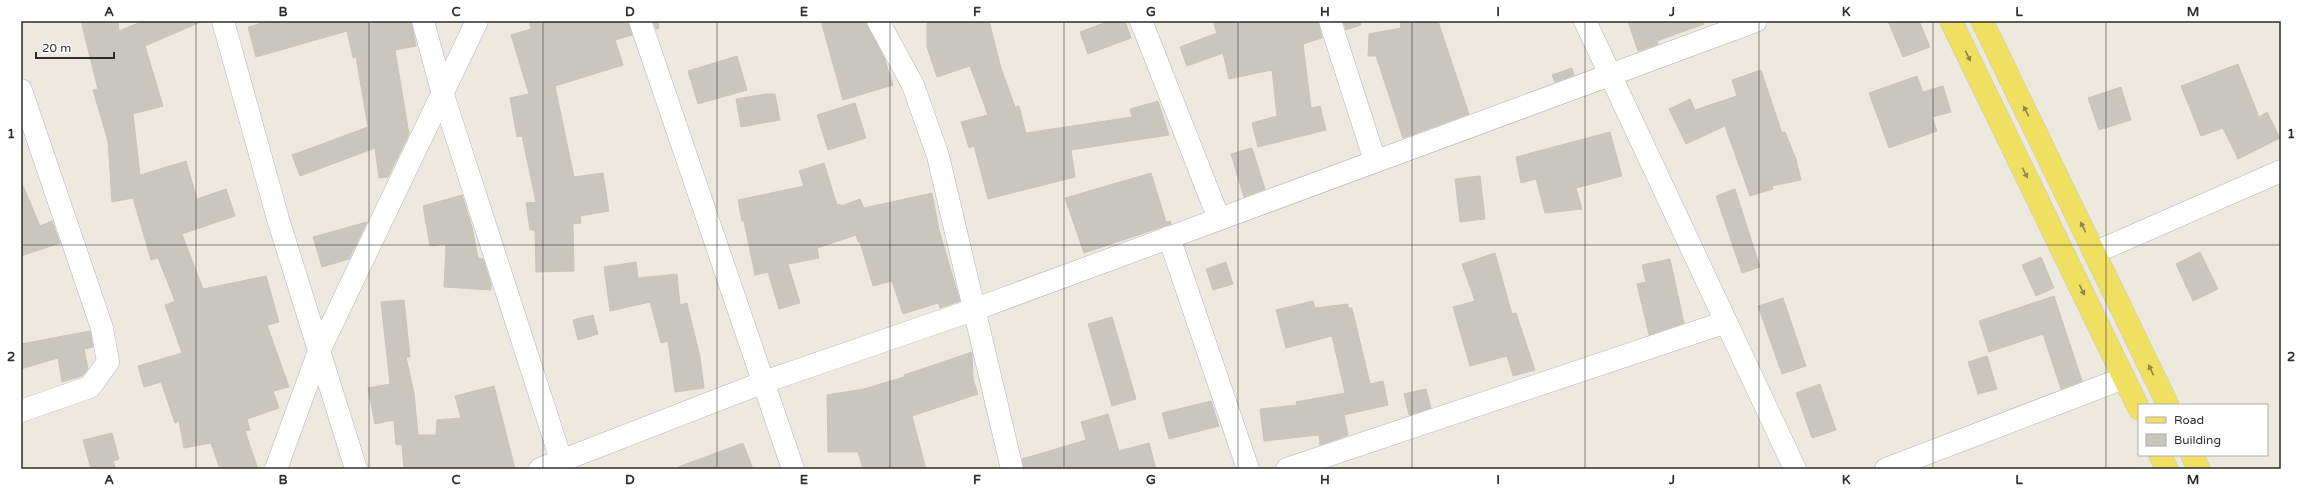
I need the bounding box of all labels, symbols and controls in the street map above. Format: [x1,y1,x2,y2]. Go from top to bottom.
text: A [104,4,114,20]
text: B [278,4,288,20]
text: C [451,4,461,20]
text: D [625,4,635,20]
text: E [800,4,808,20]
text: F [973,4,981,20]
text: G [1146,4,1156,20]
text: H [1320,4,1330,20]
text: I [1496,4,1500,20]
text: J [1668,4,1675,20]
text: K [1842,4,1851,20]
text: L [2015,4,2023,20]
text: M [2187,4,2199,20]
scale bar [36,34,114,60]
text: 20 m [42,41,71,55]
one-way arrow [1965,50,1971,62]
one-way arrow [2023,105,2029,116]
text: 1 [7,126,15,142]
text: 1 [2287,126,2295,142]
one-way arrow [2022,167,2028,179]
one-way arrow [2080,222,2086,233]
one-way arrow [2079,284,2085,296]
text: 2 [7,349,15,365]
text: 2 [2287,349,2295,365]
one-way arrow [2148,364,2154,375]
legend [2138,404,2268,456]
text: Road [2174,413,2204,427]
text: Building [2174,433,2221,447]
text: A [104,472,114,488]
text: B [278,472,288,488]
text: C [451,472,461,488]
text: D [625,472,635,488]
text: E [800,472,808,488]
text: F [973,472,981,488]
text: G [1146,472,1156,488]
text: H [1320,472,1330,488]
text: I [1496,472,1500,488]
text: J [1668,472,1675,488]
text: K [1842,472,1851,488]
text: L [2015,472,2023,488]
text: M [2187,472,2199,488]

